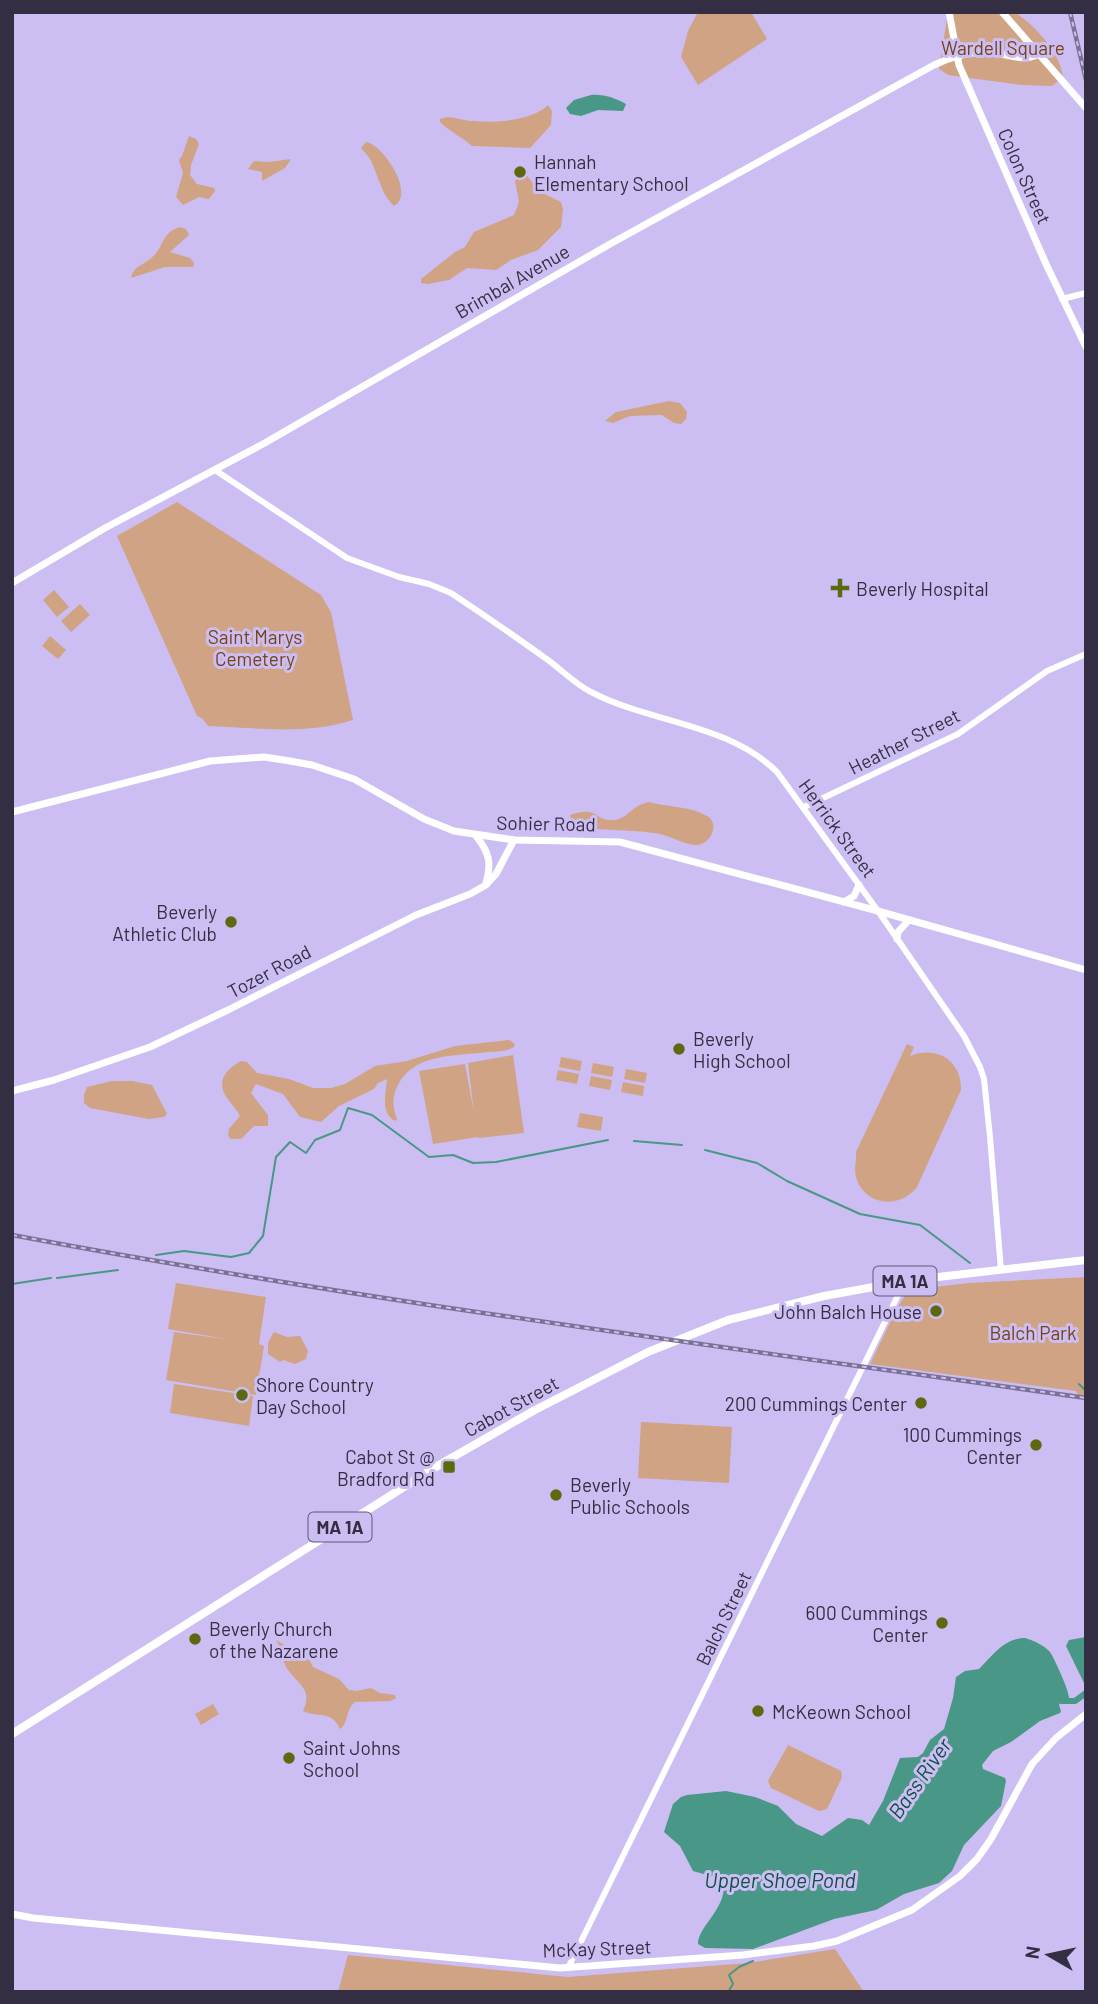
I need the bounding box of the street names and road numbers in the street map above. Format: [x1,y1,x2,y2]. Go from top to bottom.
street label: Colon Street [994,124,1056,228]
street label: Brimbal Avenue [451,239,573,323]
street label: Heather Street [844,703,964,779]
street label: Herrick Street [795,774,881,882]
street label: Sohier Road [496,811,596,835]
street label: Tozer Road [223,939,315,1003]
road number: MA 1A [874,1266,936,1296]
street label: Cabot Street [460,1371,562,1441]
road number: MA 1A [308,1512,372,1542]
street label: Balch Street [690,1567,756,1669]
street label: McKay Street [542,1935,652,1961]

